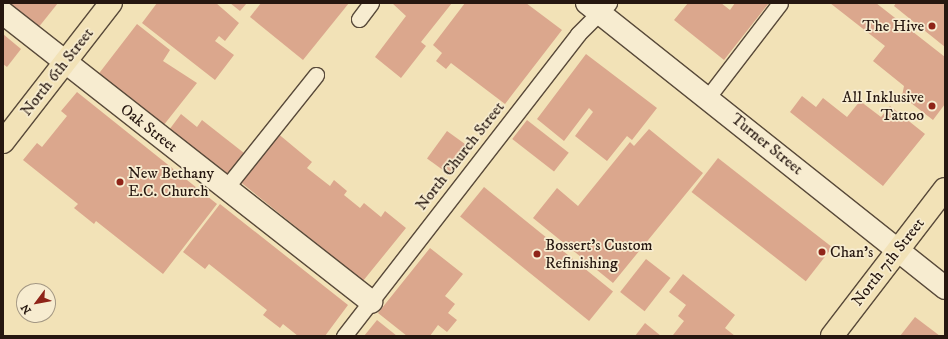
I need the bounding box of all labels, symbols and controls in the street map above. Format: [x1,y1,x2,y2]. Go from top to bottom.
place label: The Hive [862,16,924,36]
marker: The Hive [927,21,937,31]
street label: North 6th Street [17,24,97,120]
place label: All Inklusive Tattoo [842,87,924,125]
street label: North Church Street [412,98,508,214]
street label: Oak Street [117,100,181,156]
marker: All Inklusive Tattoo [927,101,937,111]
street label: Turner Street [727,109,807,179]
place label: New Bethany E.C. Church [128,163,214,201]
marker: New Bethany E.C. Church [115,177,125,187]
street label: North 7th Street [848,214,928,310]
place label: Bossert's Custom Refinishing [545,235,653,273]
place label: Chan's [830,242,873,262]
marker: Chan's [817,247,827,257]
marker: Bossert's Custom Refinishing [532,249,542,259]
north arrow [16,283,56,323]
text: N [18,301,35,316]

